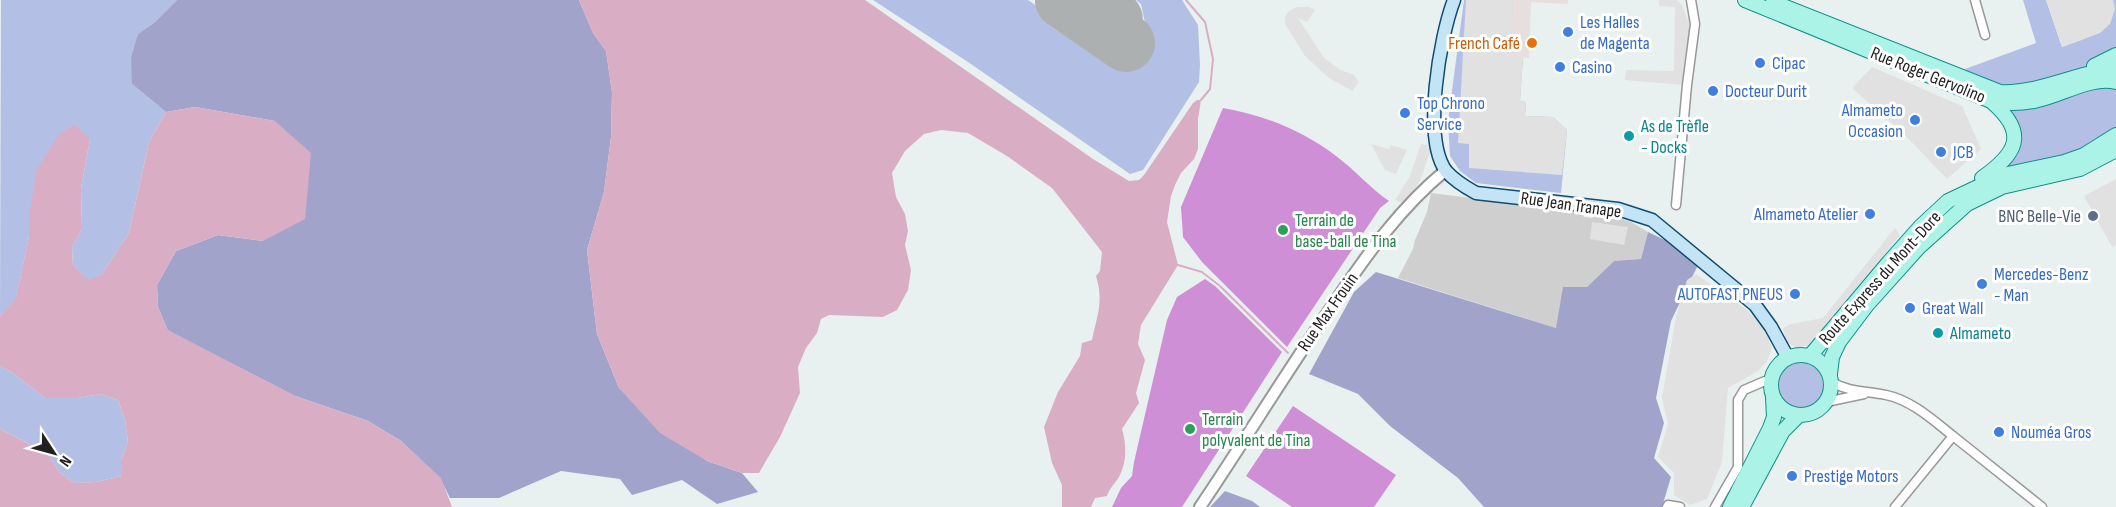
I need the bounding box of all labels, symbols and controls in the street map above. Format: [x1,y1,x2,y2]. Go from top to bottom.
place label: Les Halles de Magenta [1580,12,1650,54]
marker: Les Halles de Magenta [1561,25,1575,39]
place label: French Café [1448,33,1520,54]
marker: French Café [1525,36,1539,50]
street label: Rue Roger Gervolino [1868,42,1988,108]
place label: Cipac [1772,53,1806,74]
marker: Cipac [1753,56,1767,70]
place label: Casino [1572,57,1612,78]
marker: Casino [1553,60,1567,74]
place label: Docteur Durit [1725,81,1807,102]
marker: Docteur Durit [1706,84,1720,98]
place label: Top Chrono Service [1417,93,1485,135]
place label: Almameto Occasion [1841,100,1903,142]
marker: Top Chrono Service [1398,106,1412,120]
marker: Almameto Occasion [1908,113,1922,127]
place label: As de Trèfle - Docks [1640,116,1709,158]
marker: As de Trèfle - Docks [1622,129,1636,143]
place label: JCB [1952,142,1973,163]
marker: JCB [1934,145,1948,159]
street label: Rue Jean Tranape [1519,188,1623,222]
place label: Almameto Atelier [1753,204,1858,225]
place label: BNC Belle-Vie [1998,206,2081,227]
street label: Route Express du Mont-Dore [1815,207,1945,349]
marker: Almameto Atelier [1863,207,1877,221]
marker: BNC Belle-Vie [2086,209,2100,223]
place label: Terrain de base-ball de Tina [1295,210,1397,252]
marker: Terrain de base-ball de Tina [1276,223,1290,237]
place label: Mercedes-Benz - Man [1994,264,2089,306]
street label: Rue Max Frouin [1293,269,1363,355]
marker: Mercedes-Benz - Man [1975,277,1989,291]
place label: AUTOFAST PNEUS [1677,284,1783,305]
marker: AUTOFAST PNEUS [1788,287,1802,301]
place label: Great Wall [1922,298,1983,319]
marker: Great Wall [1903,301,1917,315]
place label: Almameto [1949,323,2011,344]
marker: Almameto [1931,326,1945,340]
place label: Terrain polyvalent de Tina [1202,409,1311,451]
marker: Terrain polyvalent de Tina [1183,422,1197,436]
place label: Nouméa Gros [2011,422,2092,443]
north arrow [24,423,84,483]
marker: Nouméa Gros [1992,425,2006,439]
text: N [55,452,75,470]
place label: Prestige Motors [1804,466,1899,487]
marker: Prestige Motors [1785,469,1799,483]

